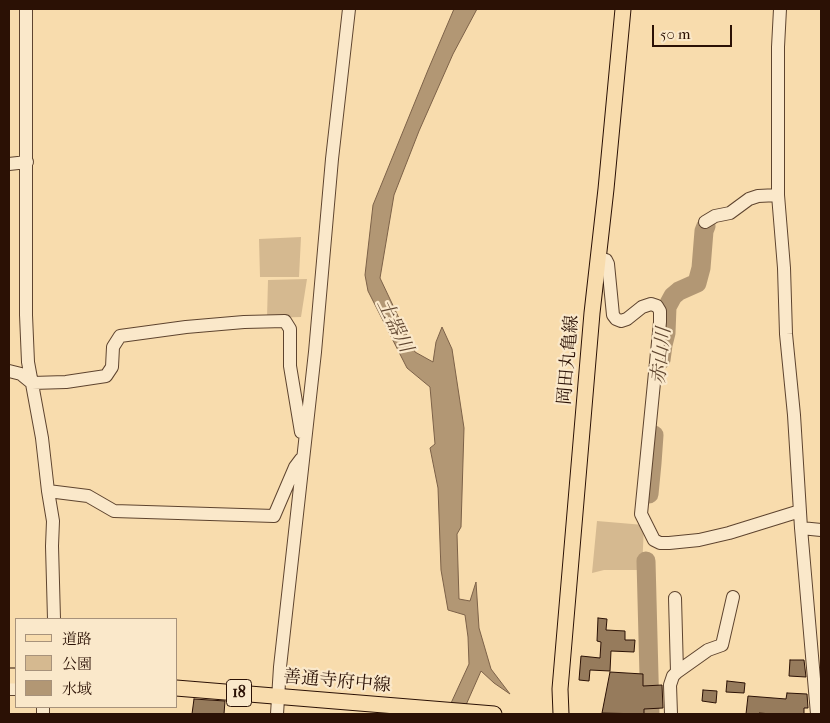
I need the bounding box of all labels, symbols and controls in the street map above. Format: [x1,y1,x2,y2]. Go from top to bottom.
scale bar [655,15,735,47]
text: 50 m [660,25,690,43]
water label: 土器川 [371,295,417,357]
street label: 岡田丸亀線 [554,314,584,406]
water label: 赤山川 [648,326,676,386]
legend [15,618,178,708]
text: 道路 [62,630,92,648]
text: 公園 [62,655,92,673]
street label: 善通寺府中線 [282,667,392,697]
text: 水域 [62,680,92,698]
road number: 18 [226,680,252,706]

